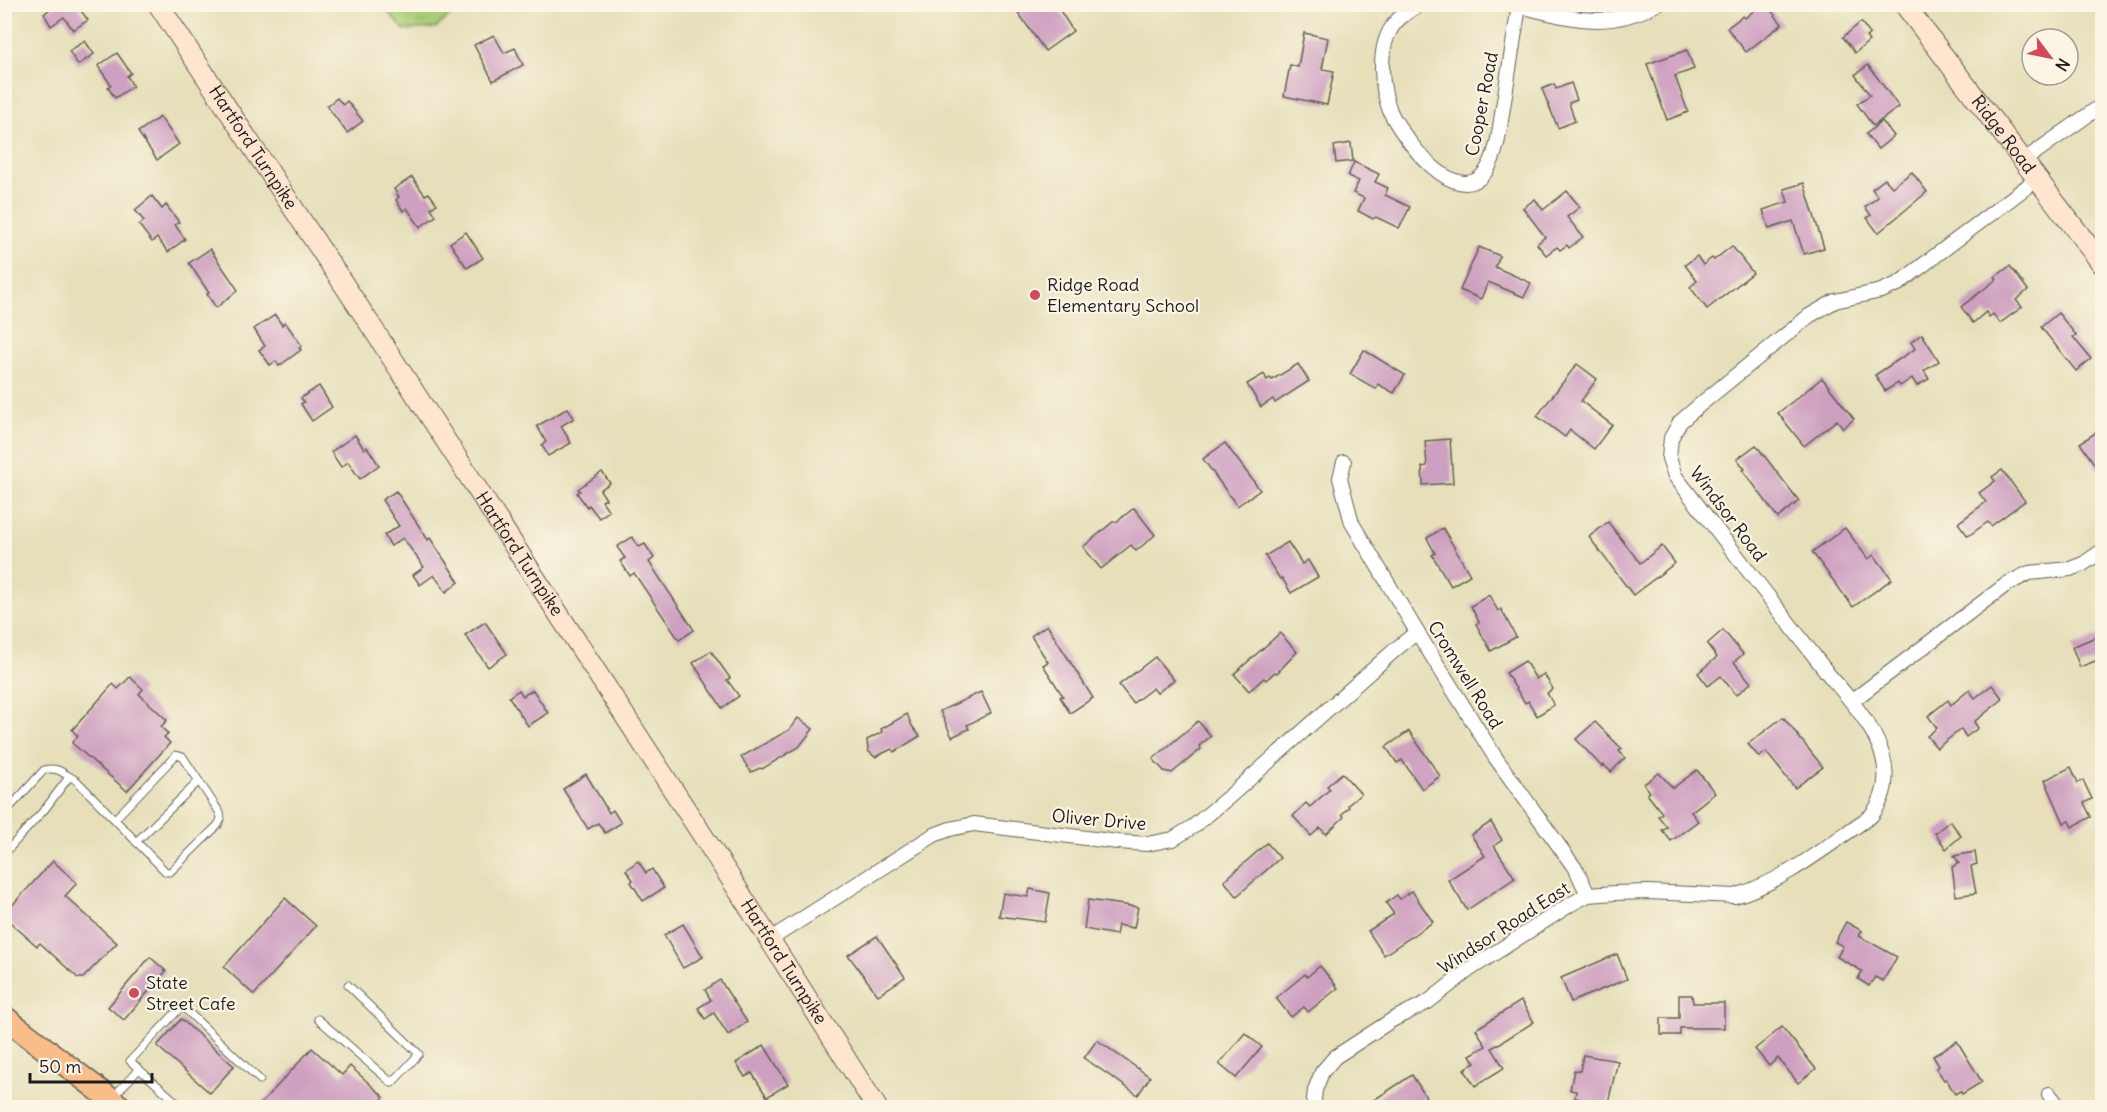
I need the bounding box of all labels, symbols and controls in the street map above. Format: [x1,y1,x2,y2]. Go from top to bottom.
north arrow [2020,27,2080,87]
street label: Cooper Road [1460,49,1503,158]
text: N [2051,55,2074,75]
street label: Hartford Turnpike [204,81,303,214]
street label: Ridge Road [1967,90,2041,178]
place label: Ridge Road Elementary School [1047,273,1199,317]
marker: Ridge Road Elementary School [1028,288,1042,302]
street label: Windsor Road [1685,461,1772,566]
street label: Hartford Turnpike [471,487,569,620]
street label: Cromwell Road [1423,616,1508,733]
street label: Oliver Drive [1051,804,1147,835]
street label: Windsor Road East [1433,876,1574,979]
street label: Hartford Turnpike [736,895,833,1028]
place label: State Street Cafe [146,971,235,1015]
marker: State Street Cafe [127,986,141,1000]
scale bar [30,1046,152,1084]
text: 50 m [39,1055,81,1078]

